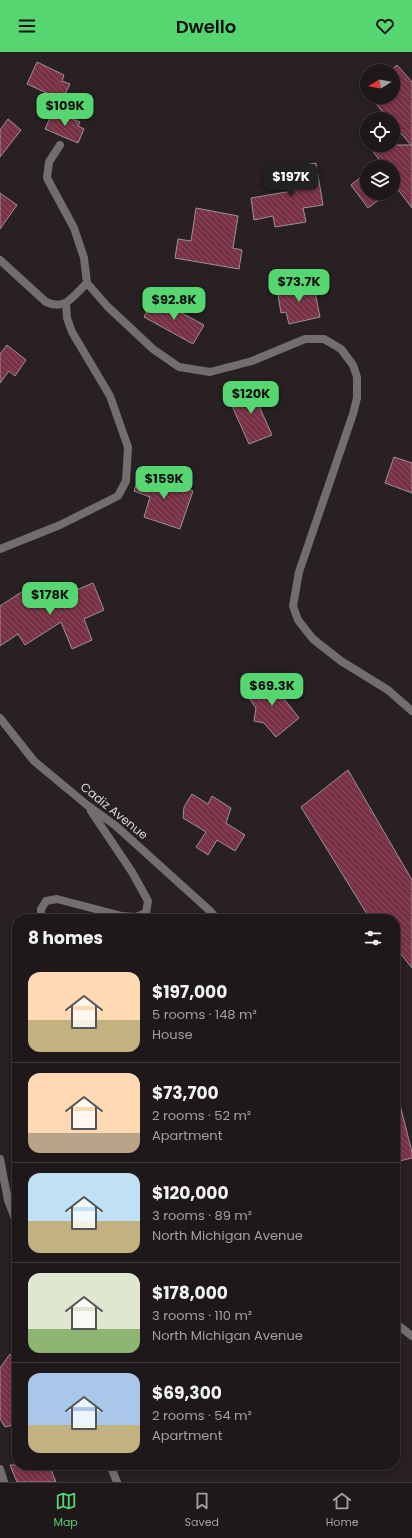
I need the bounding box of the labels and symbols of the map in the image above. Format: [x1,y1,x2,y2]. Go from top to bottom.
north arrow [360,64,400,104]
pin: $109K [37,93,93,127]
pin: $197K [263,164,319,198]
pin: $73.7K [266,269,332,303]
pin: $92.8K [141,287,207,321]
pin: $120K [223,381,279,415]
pin: $159K [136,466,192,500]
pin: $178K [22,582,78,616]
pin: $69.3K [239,673,305,707]
street label: Cadiz Avenue [77,778,152,843]

